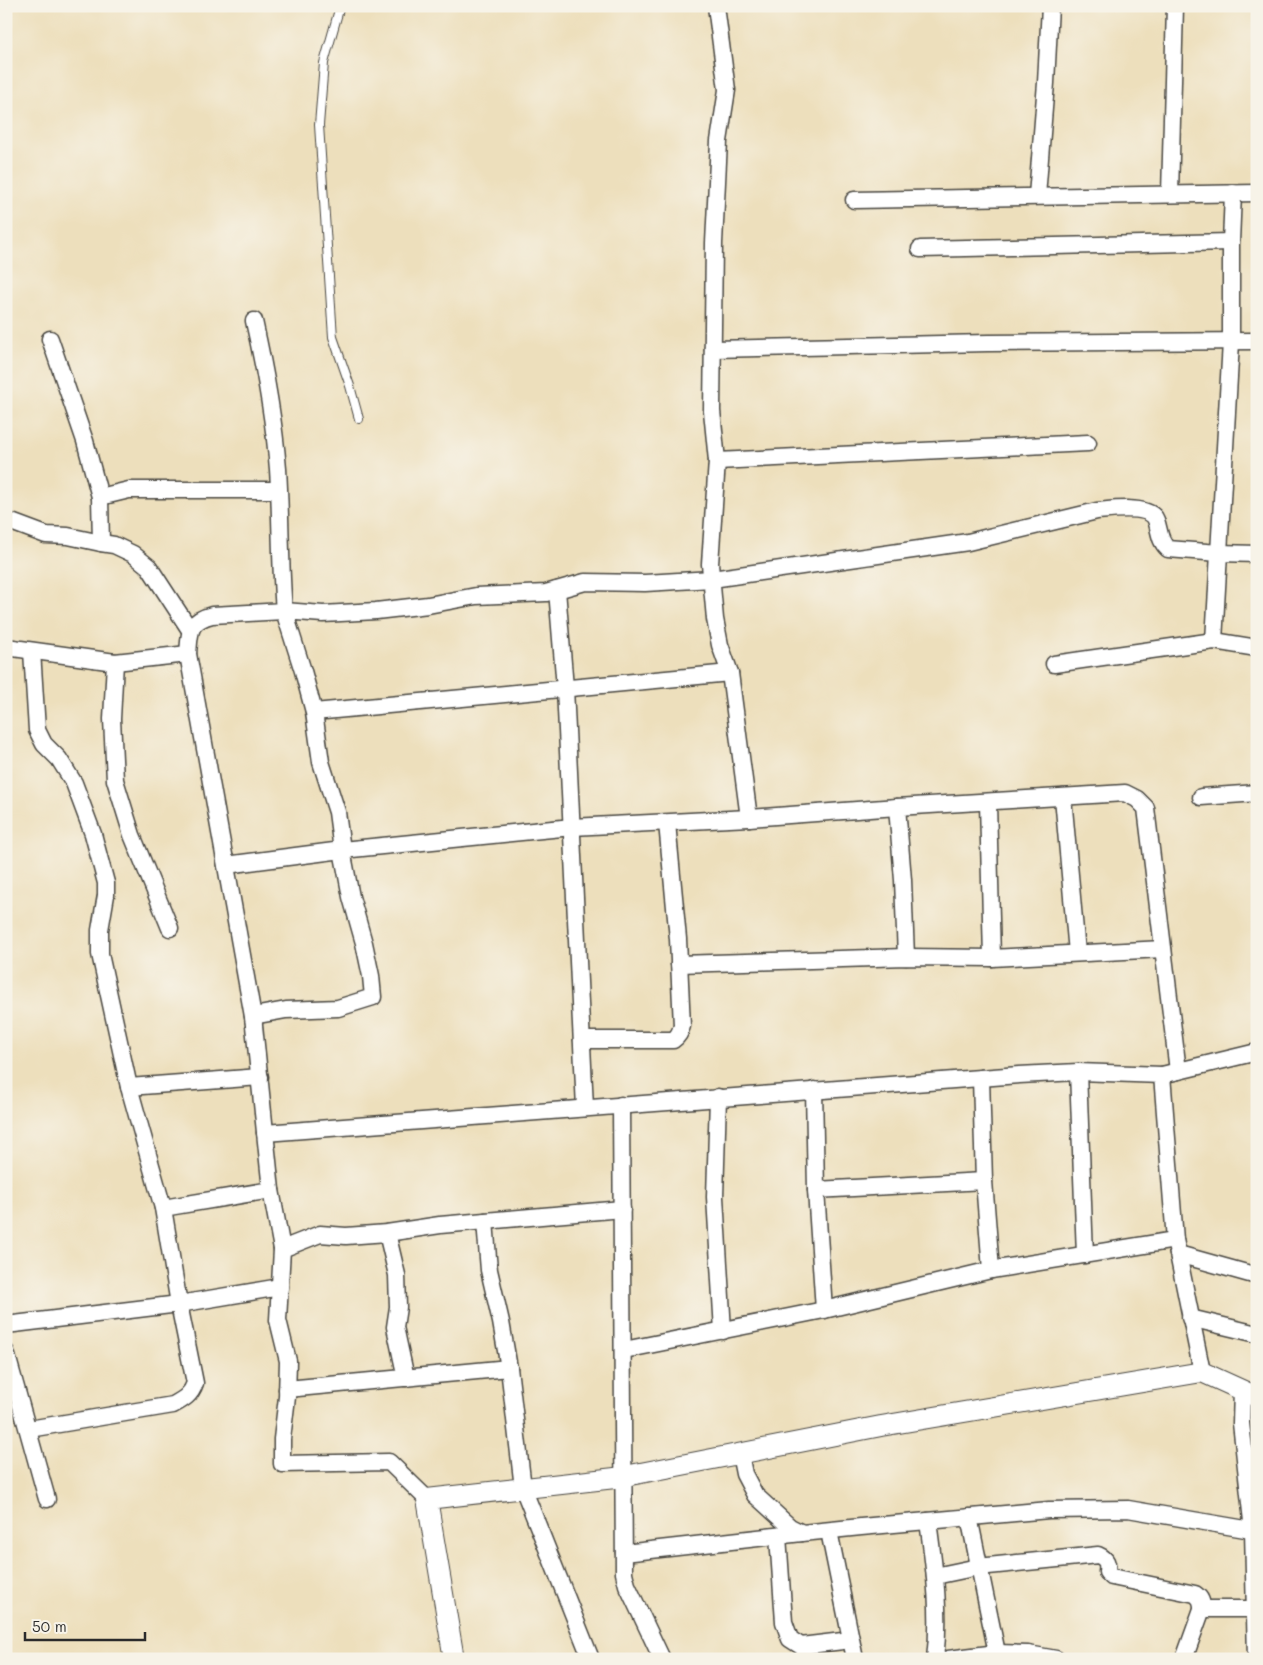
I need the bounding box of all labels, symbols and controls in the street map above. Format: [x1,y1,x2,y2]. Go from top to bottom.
scale bar [25,1610,145,1642]
text: 50 m [32,1616,67,1636]

